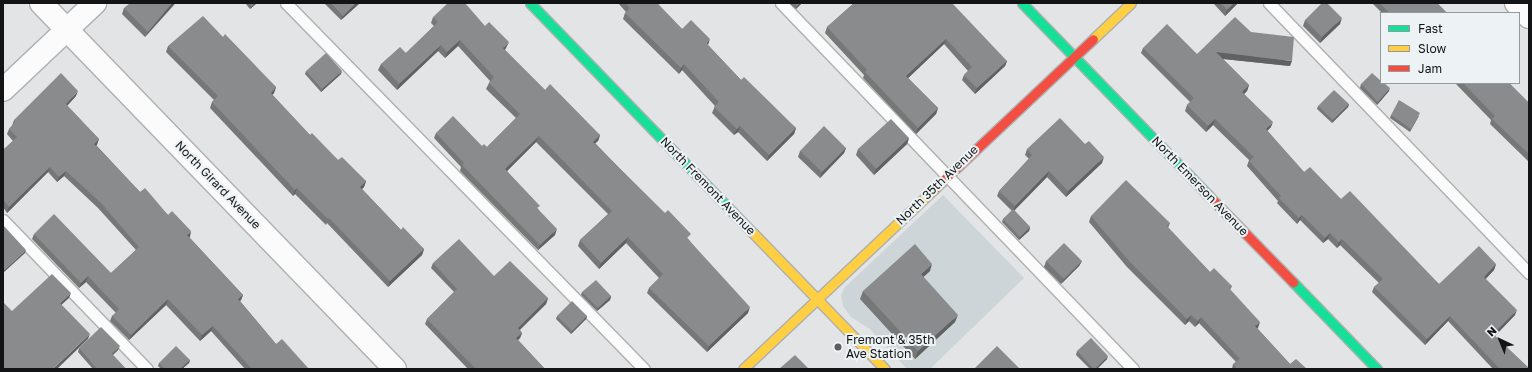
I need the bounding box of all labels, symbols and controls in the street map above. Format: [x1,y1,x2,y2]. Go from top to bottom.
legend [1380,12,1520,84]
text: Fast [1418,21,1443,36]
text: Slow [1418,41,1446,56]
text: Jam [1418,61,1442,76]
street label: North Emerson Avenue [1149,133,1251,239]
street label: North Fremont Avenue [658,134,758,238]
street label: North Girard Avenue [172,138,264,232]
street label: North 35th Avenue [893,142,981,228]
north arrow [1480,320,1520,360]
text: N [1484,323,1499,339]
place label: Fremont & 35th Ave Station [846,333,935,361]
marker: Fremont & 35th Ave Station [833,342,843,352]

